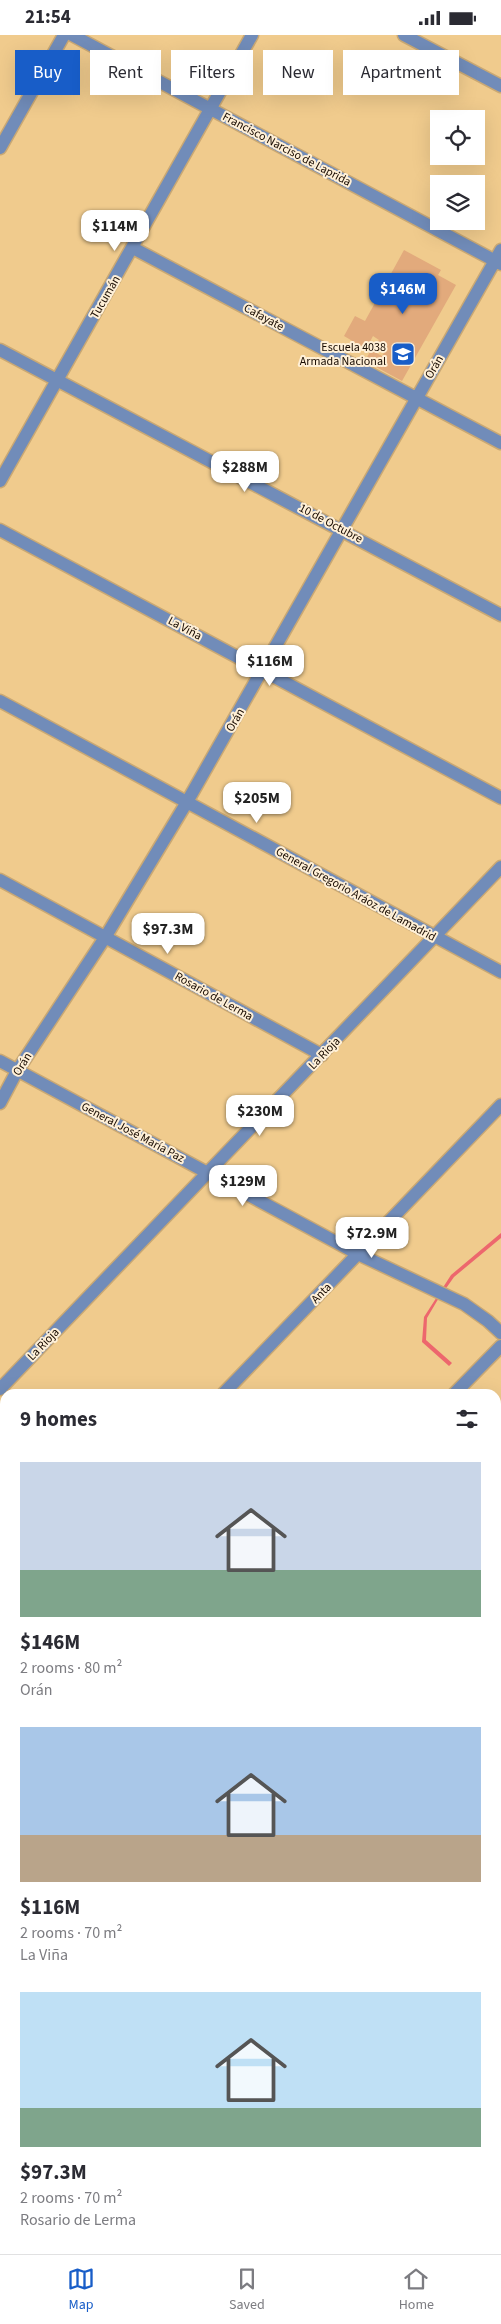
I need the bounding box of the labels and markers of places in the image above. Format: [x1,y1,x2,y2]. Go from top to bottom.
pin: $114M [80,209,150,252]
pin: $146M [368,273,438,315]
place label: Escuela 4038 Armada Nacional [300,339,386,370]
school or university icon: Escuela 4038 Armada Nacional [390,341,416,367]
pin: $288M [210,451,280,493]
pin: $116M [235,645,305,687]
pin: $205M [222,781,292,824]
pin: $97.3M [127,913,209,955]
pin: $230M [225,1095,295,1137]
pin: $129M [208,1165,278,1207]
pin: $72.9M [331,1217,413,1259]

